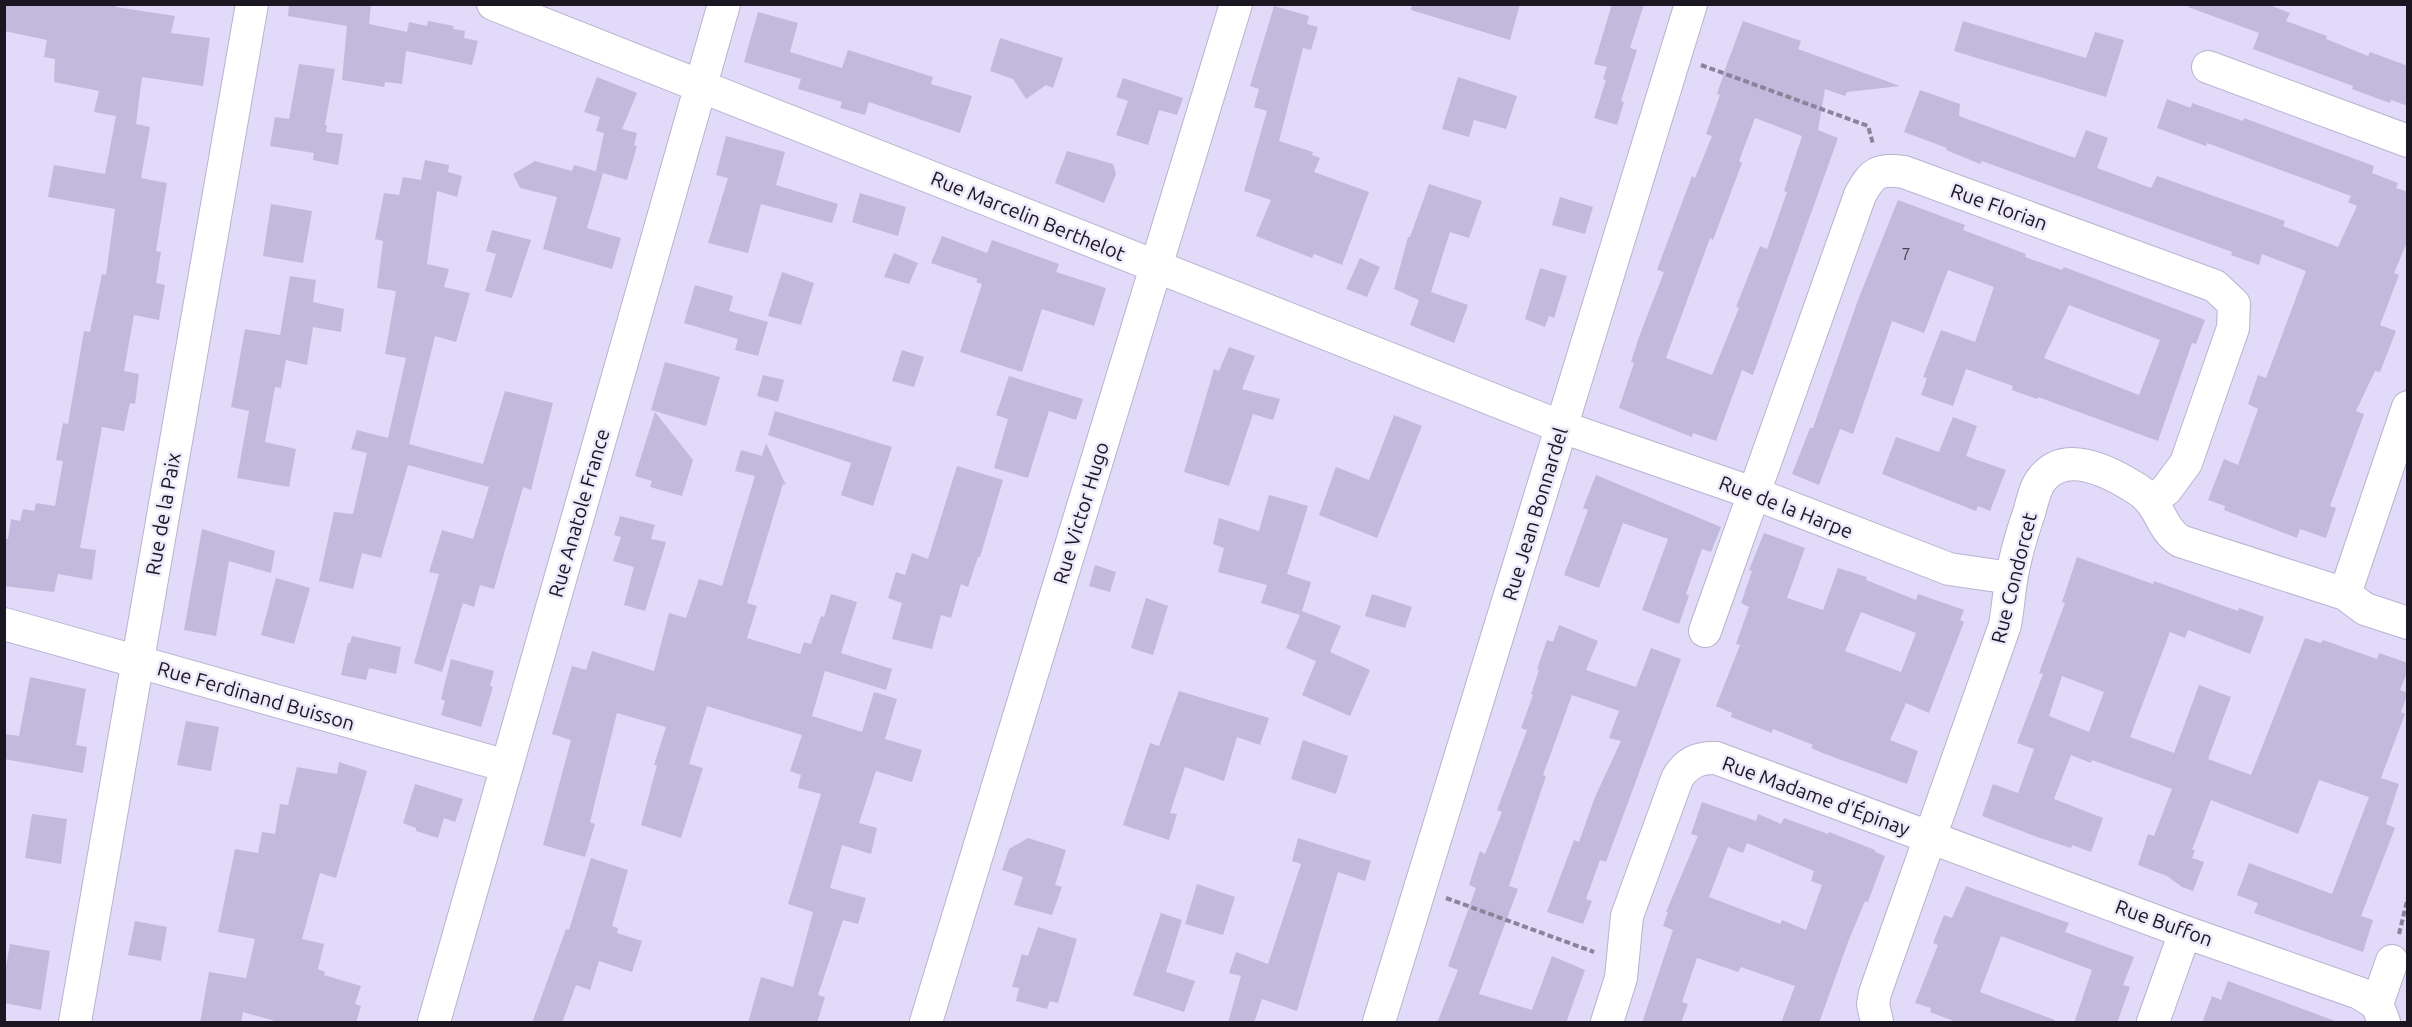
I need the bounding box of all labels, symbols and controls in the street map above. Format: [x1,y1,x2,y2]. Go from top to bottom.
street label: Rue Marcelin Berthelot [928,166,1129,265]
street label: Rue Florian [1948,178,2051,235]
house number: 7 [1901,245,1911,263]
street label: Rue Jean Bonnardel [1497,425,1572,603]
street label: Rue Anatole France [543,426,614,600]
street label: Rue Victor Hugo [1048,439,1113,587]
street label: Rue de la Paix [140,451,185,577]
street label: Rue de la Harpe [1716,470,1856,543]
street label: Rue Condorcet [1986,510,2041,646]
street label: Rue Ferdinand Buisson [155,656,357,735]
street label: Rue Madame d'Épinay [1719,751,1913,840]
street label: Rue Buffon [2112,894,2216,951]

